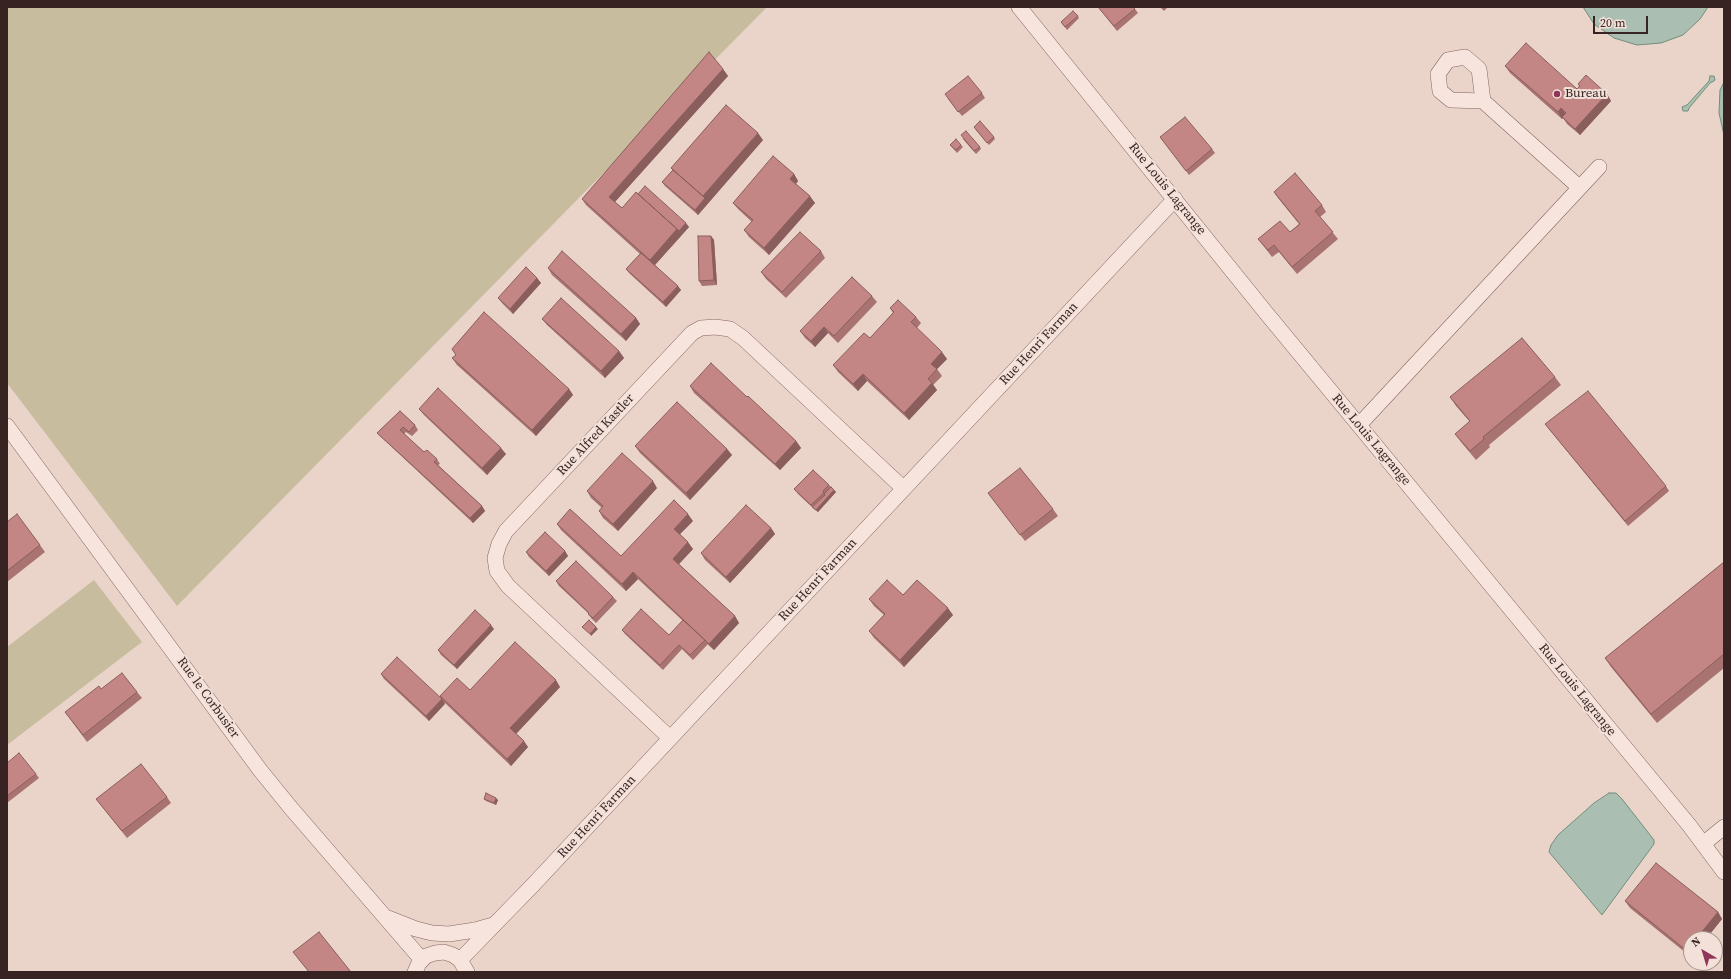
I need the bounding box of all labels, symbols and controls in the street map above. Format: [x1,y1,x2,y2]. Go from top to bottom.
scale bar [1595,8,1650,34]
text: 20 m [1600,15,1626,31]
place label: Bureau [1565,86,1607,102]
marker: Bureau [1552,89,1562,99]
street label: Rue Louis Lagrange [1125,140,1209,238]
street label: Rue Henri Farman [997,299,1081,389]
street label: Rue Alfred Kastler [554,391,638,479]
street label: Rue Louis Lagrange [1328,391,1414,489]
street label: Rue Henri Farman [776,535,860,625]
street label: Rue Louis Lagrange [1535,641,1619,739]
street label: Rue le Corbusier [173,654,243,742]
street label: Rue Henri Farman [555,772,639,862]
north arrow [1683,931,1723,971]
text: N [1688,934,1704,950]

